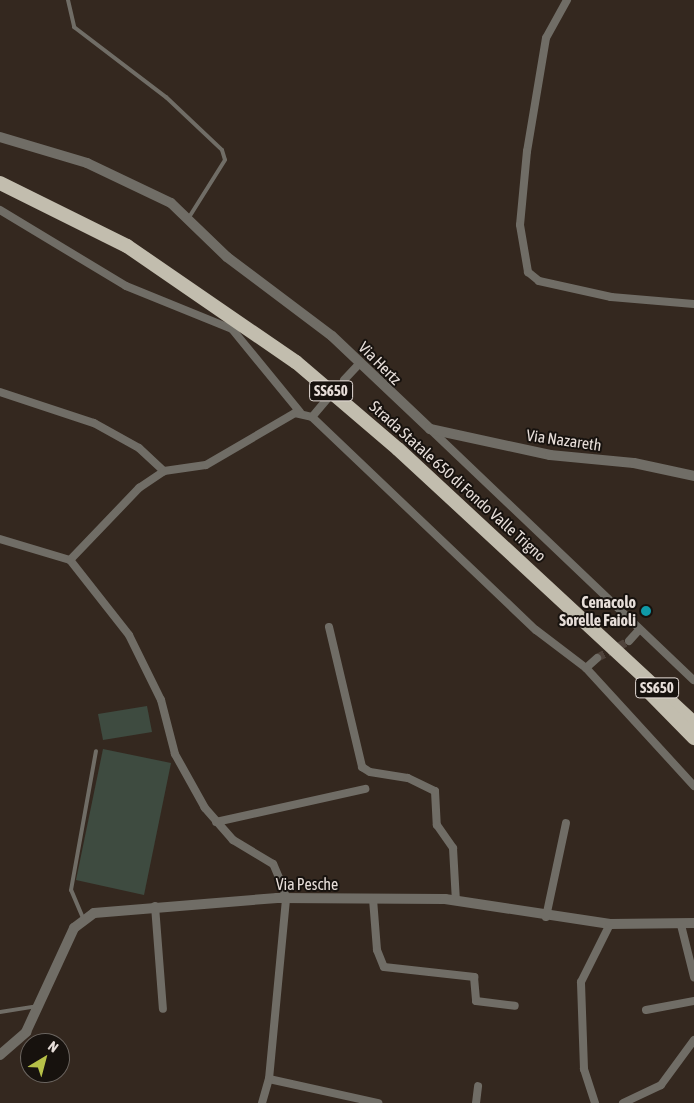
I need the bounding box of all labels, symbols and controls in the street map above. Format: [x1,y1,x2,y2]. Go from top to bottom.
street label: Via Hertz [355,338,405,388]
road number: SS650 [308,378,354,404]
street label: Strada Statale 650 di Fondo Valle Trigno [366,397,550,565]
street label: Via Nazareth [525,425,603,455]
place label: Cenacolo Sorelle Faioli [559,592,636,630]
marker: Cenacolo Sorelle Faioli [640,605,652,617]
road number: SS650 [634,676,680,700]
street label: Via Pesche [276,874,338,894]
north arrow [20,1033,70,1083]
text: N [45,1038,62,1056]

